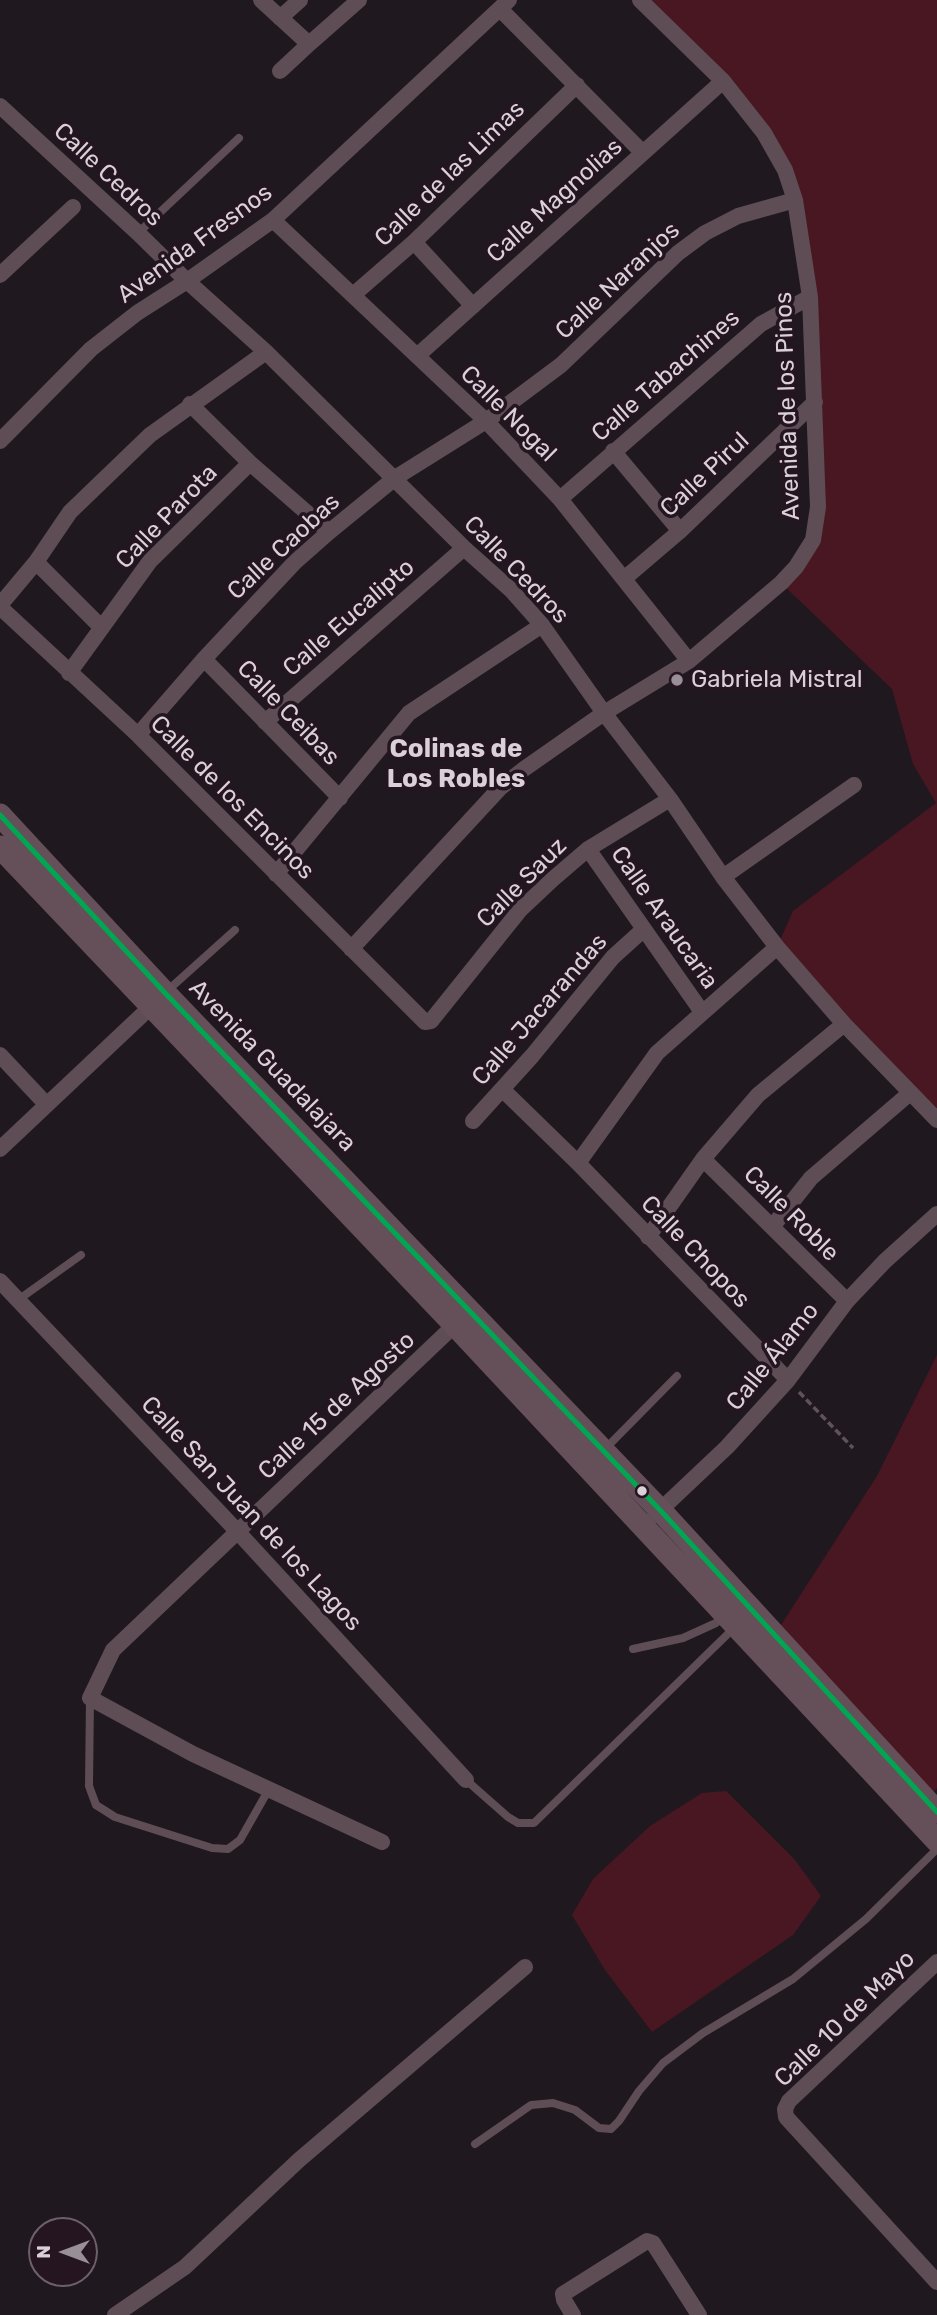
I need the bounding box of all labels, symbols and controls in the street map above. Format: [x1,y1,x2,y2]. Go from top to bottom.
street label: Calle de las Limas [369,95,531,253]
street label: Calle Cedros [47,117,169,233]
street label: Calle Magnolias [481,133,629,269]
street label: Avenida Fresnos [112,178,278,310]
street label: Calle Naranjos [550,216,686,346]
street label: Avenida de los Pinos [770,291,806,521]
street label: Calle Tabachines [586,304,746,448]
street label: Calle Nogal [454,360,562,468]
street label: Calle Pirul [655,427,755,523]
street label: Calle Parota [110,459,224,575]
street label: Calle Caobas [222,488,346,606]
street label: Calle Cedros [457,510,575,630]
street label: Calle Eucalipto [277,553,421,683]
street label: Calle Ceibas [231,654,345,772]
place label: Gabriela Mistral [691,666,863,694]
marker: Gabriela Mistral [669,672,685,688]
street label: Calle de los Encinos [144,710,320,886]
district label: Colinas de Los Robles [387,733,525,794]
street label: Calle Sauz [471,832,573,934]
street label: Calle Araucaria [604,841,724,995]
street label: Calle Jacarandas [466,928,614,1092]
street label: Avenida Guadalajara [183,974,361,1158]
street label: Calle Roble [737,1160,845,1268]
street label: Calle Chopos [634,1190,756,1314]
street label: Calle Álamo [721,1297,825,1417]
street label: Calle 15 de Agosto [253,1326,421,1486]
street label: Calle San Juan de los Lagos [135,1391,367,1637]
unlabelled marker [635,1484,649,1498]
street label: Calle 10 de Mayo [769,1945,921,2093]
north arrow [28,2217,98,2287]
text: N [32,2245,55,2259]

